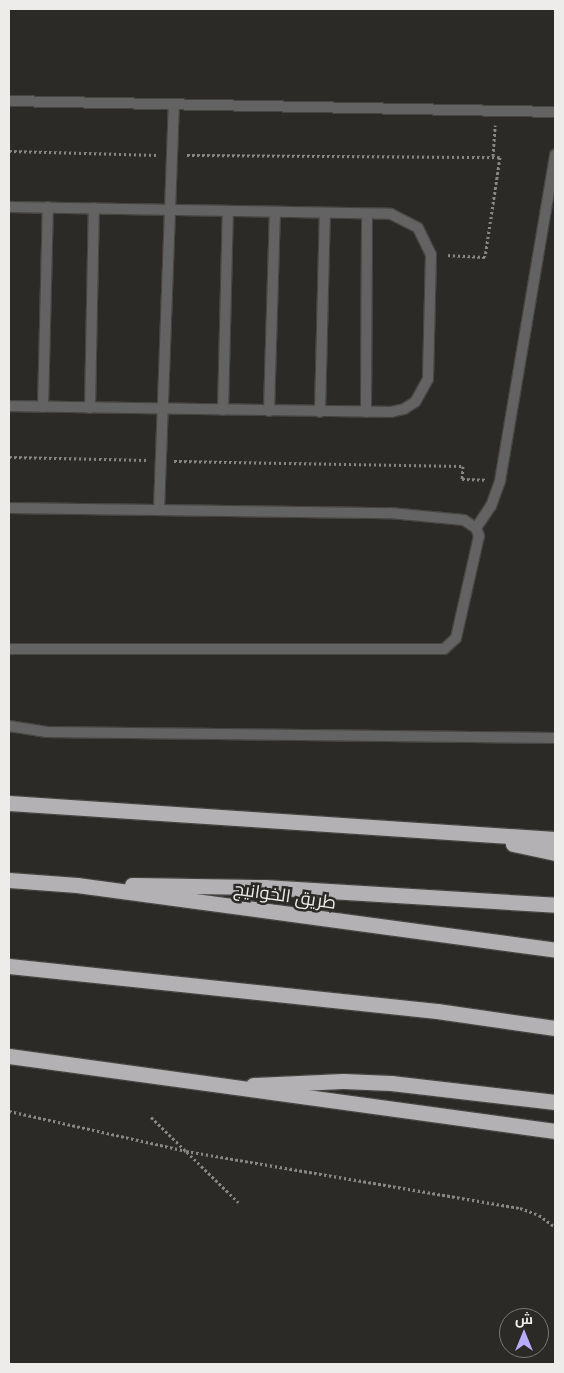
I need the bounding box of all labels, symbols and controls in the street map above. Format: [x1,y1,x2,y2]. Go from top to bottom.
street label: طريق الخوانيج [232,877,338,913]
north arrow [499,1308,549,1358]
text: ش [515,1309,533,1328]

